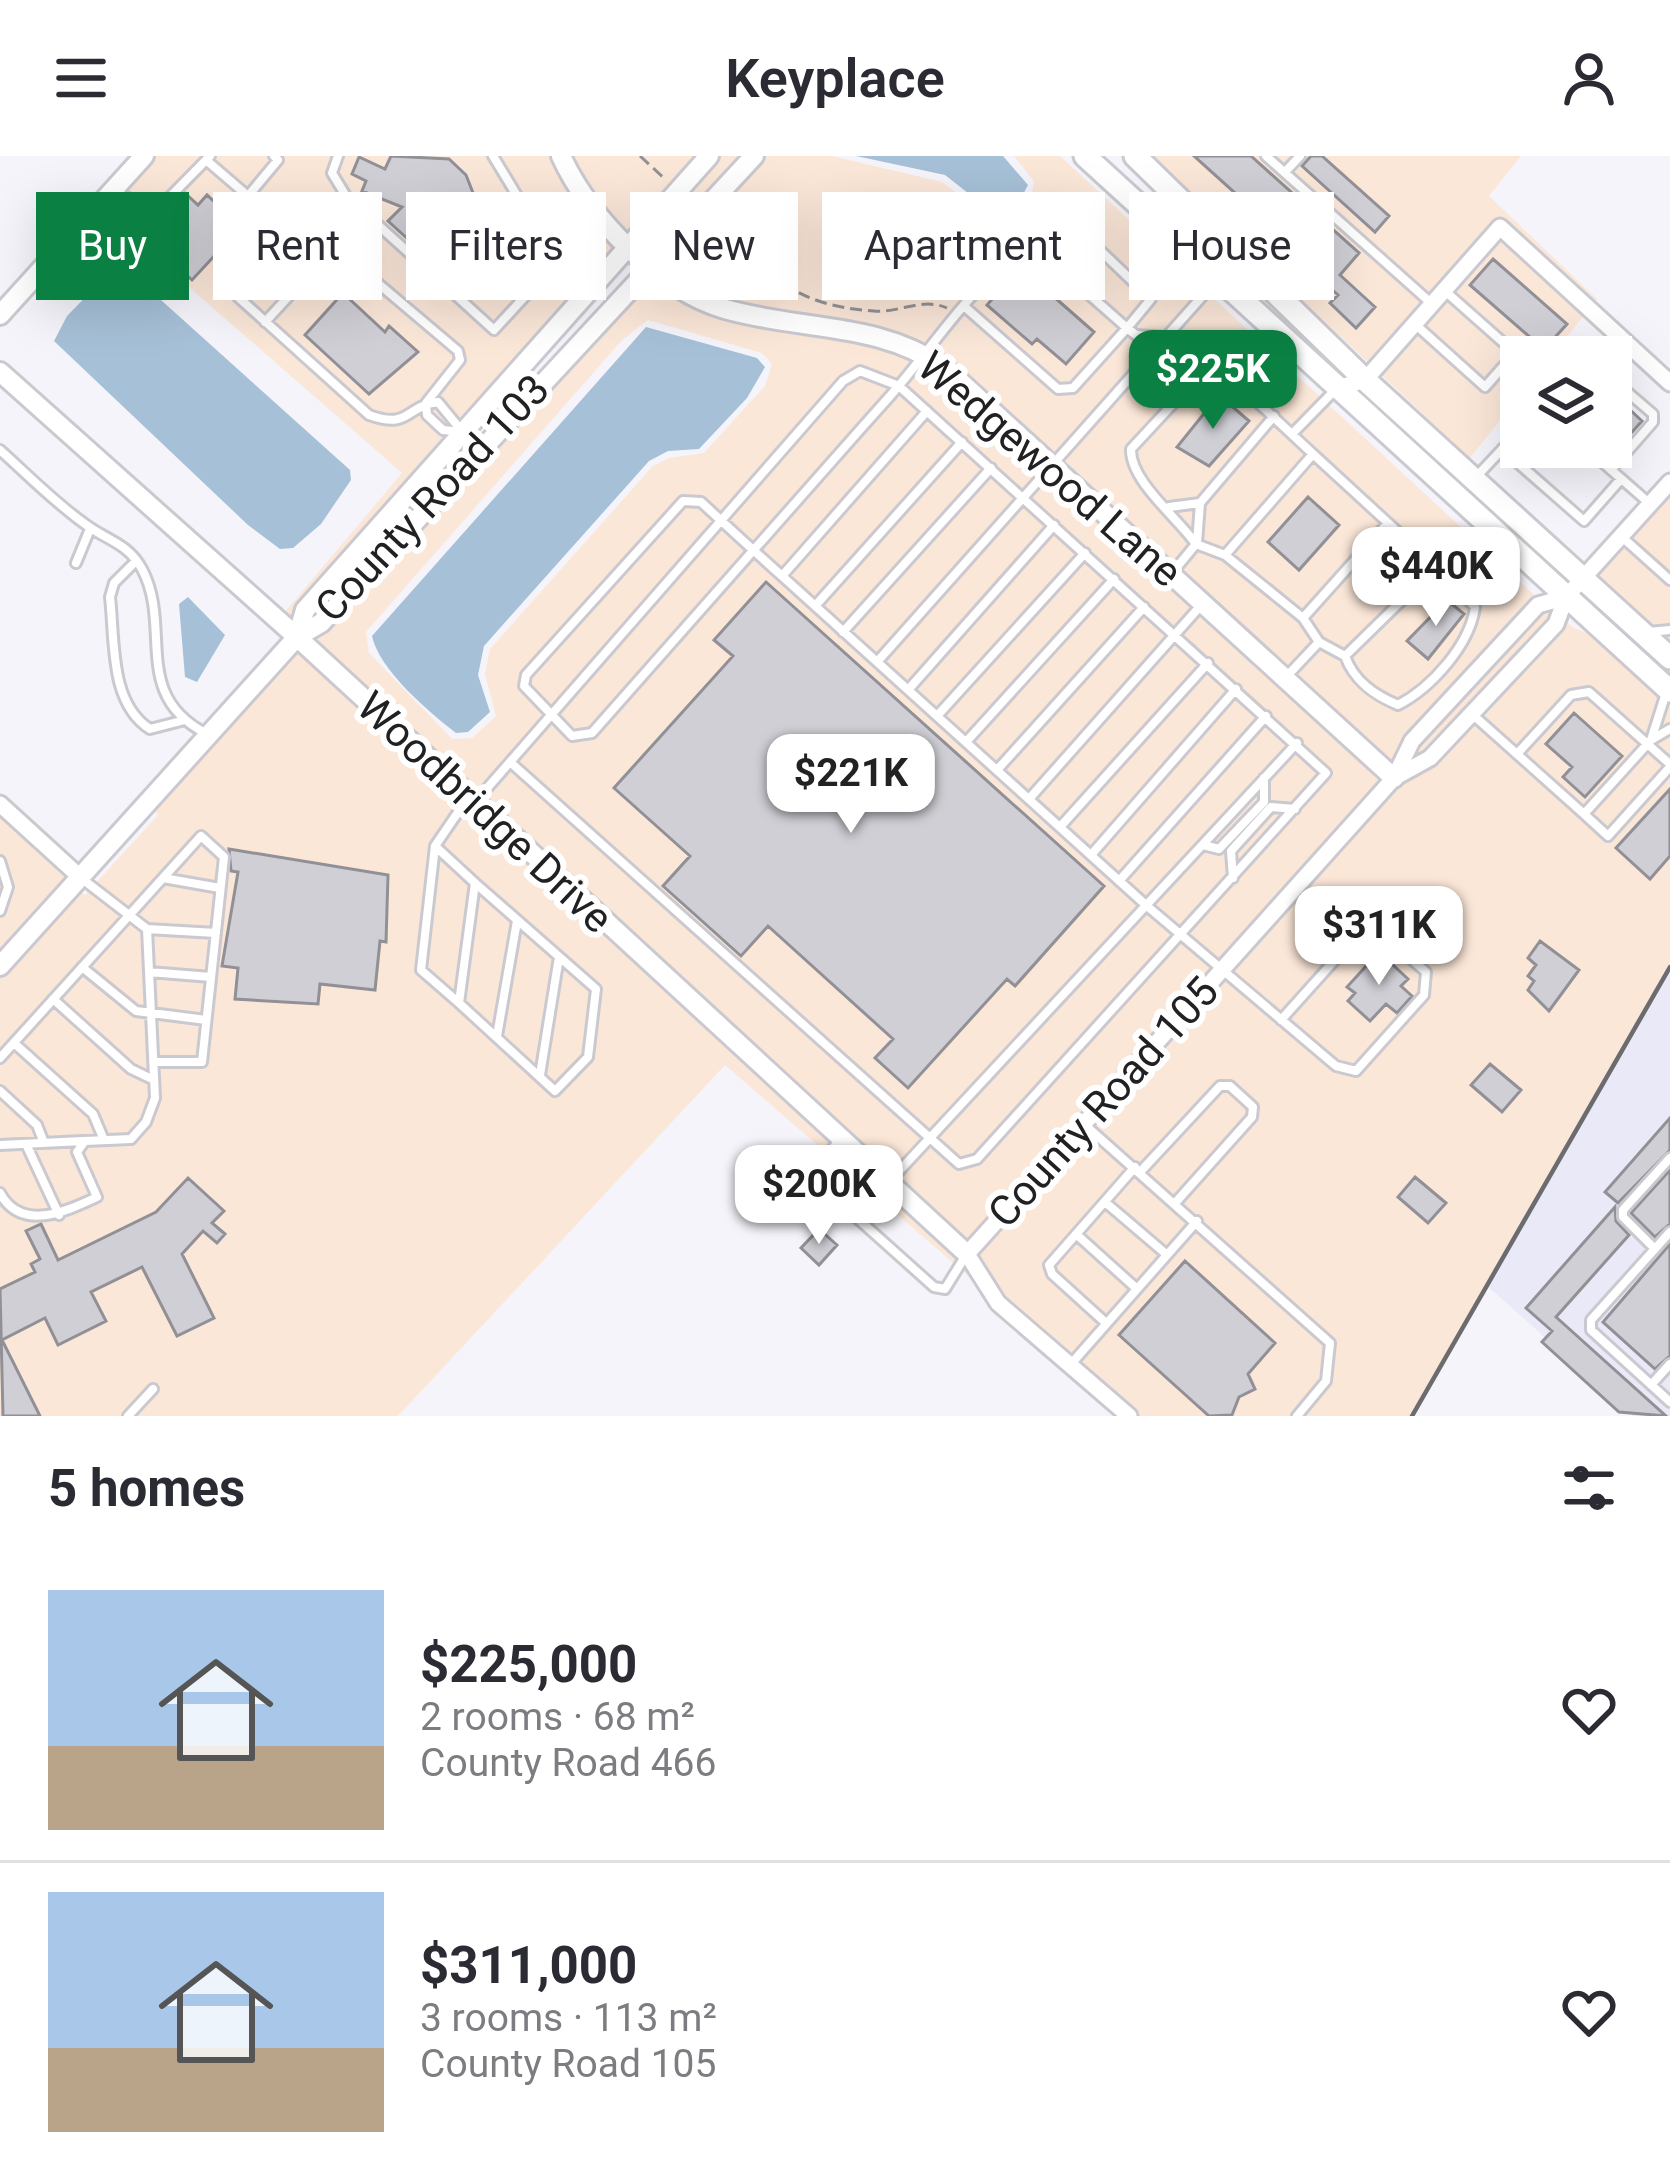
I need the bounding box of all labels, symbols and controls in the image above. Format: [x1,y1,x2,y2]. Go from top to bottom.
icon: menu [48,45,114,111]
icon: person [1556,45,1622,111]
text: Keyplace [725,47,945,110]
chip: Buy [36,192,189,300]
chip: Rent [213,192,382,300]
chip: Filters [406,192,606,300]
chip: New [630,192,798,300]
chip: Apartment [822,192,1105,300]
chip: House [1129,192,1334,300]
pin: $225K [1129,330,1297,432]
map controls [1500,336,1632,468]
button: layers [1500,336,1632,468]
street label: Wedgewood Lane [908,341,1192,597]
text: $225K [1156,346,1270,392]
street label: County Road 103 [305,365,559,631]
pin: $440K [1352,527,1520,629]
text: $440K [1379,543,1493,589]
street label: Woodbridge Drive [347,681,623,943]
pin: $221K [767,734,935,836]
text: $221K [794,750,908,796]
pin: $311K [1295,886,1463,988]
text: $311K [1322,902,1436,948]
street label: County Road 105 [978,967,1228,1237]
pin: $200K [735,1145,903,1247]
text: $200K [762,1161,876,1207]
icon: filters [1556,1455,1622,1521]
text: 5 homes [48,1459,245,1518]
text: $225,000 [420,1635,637,1694]
icon: home [144,1638,288,1782]
icon: heart [1556,1677,1622,1743]
text: 2 rooms · 68 m² [420,1694,695,1740]
text: County Road 466 [420,1740,716,1786]
text: $311,000 [420,1936,637,1995]
icon: home [144,1940,288,2084]
icon: heart [1556,1979,1622,2045]
text: 3 rooms · 113 m² [420,1995,717,2041]
text: County Road 105 [420,2041,716,2087]

